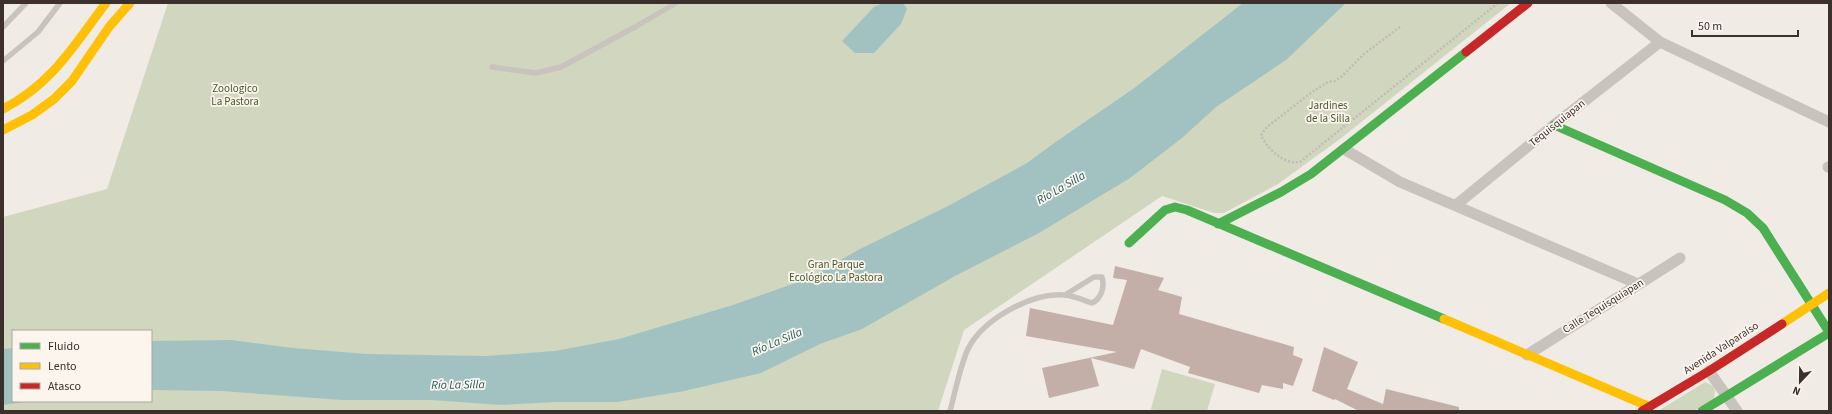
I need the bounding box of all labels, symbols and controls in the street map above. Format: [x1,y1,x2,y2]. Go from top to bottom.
scale bar [1692,12,1798,38]
text: 50 m [1698,18,1722,35]
park label: Zoologico La Pastora [211,81,259,109]
street label: Tequisquiapan [1526,96,1588,150]
park label: Jardines de la Silla [1306,98,1350,126]
water label: Río La Silla [1034,167,1089,209]
park label: Gran Parque Ecológico La Pastora [789,257,883,285]
street label: Calle Tequisquiapan [1560,275,1646,337]
street label: Avenida Valparaíso [1681,318,1761,378]
water label: Río La Silla [749,323,806,360]
legend [12,330,152,402]
text: Fluido [48,338,80,355]
text: Lento [48,358,77,375]
north arrow [1780,362,1820,402]
water label: Río La Silla [431,376,485,394]
text: Atasco [48,378,81,395]
text: N [1790,382,1803,399]

